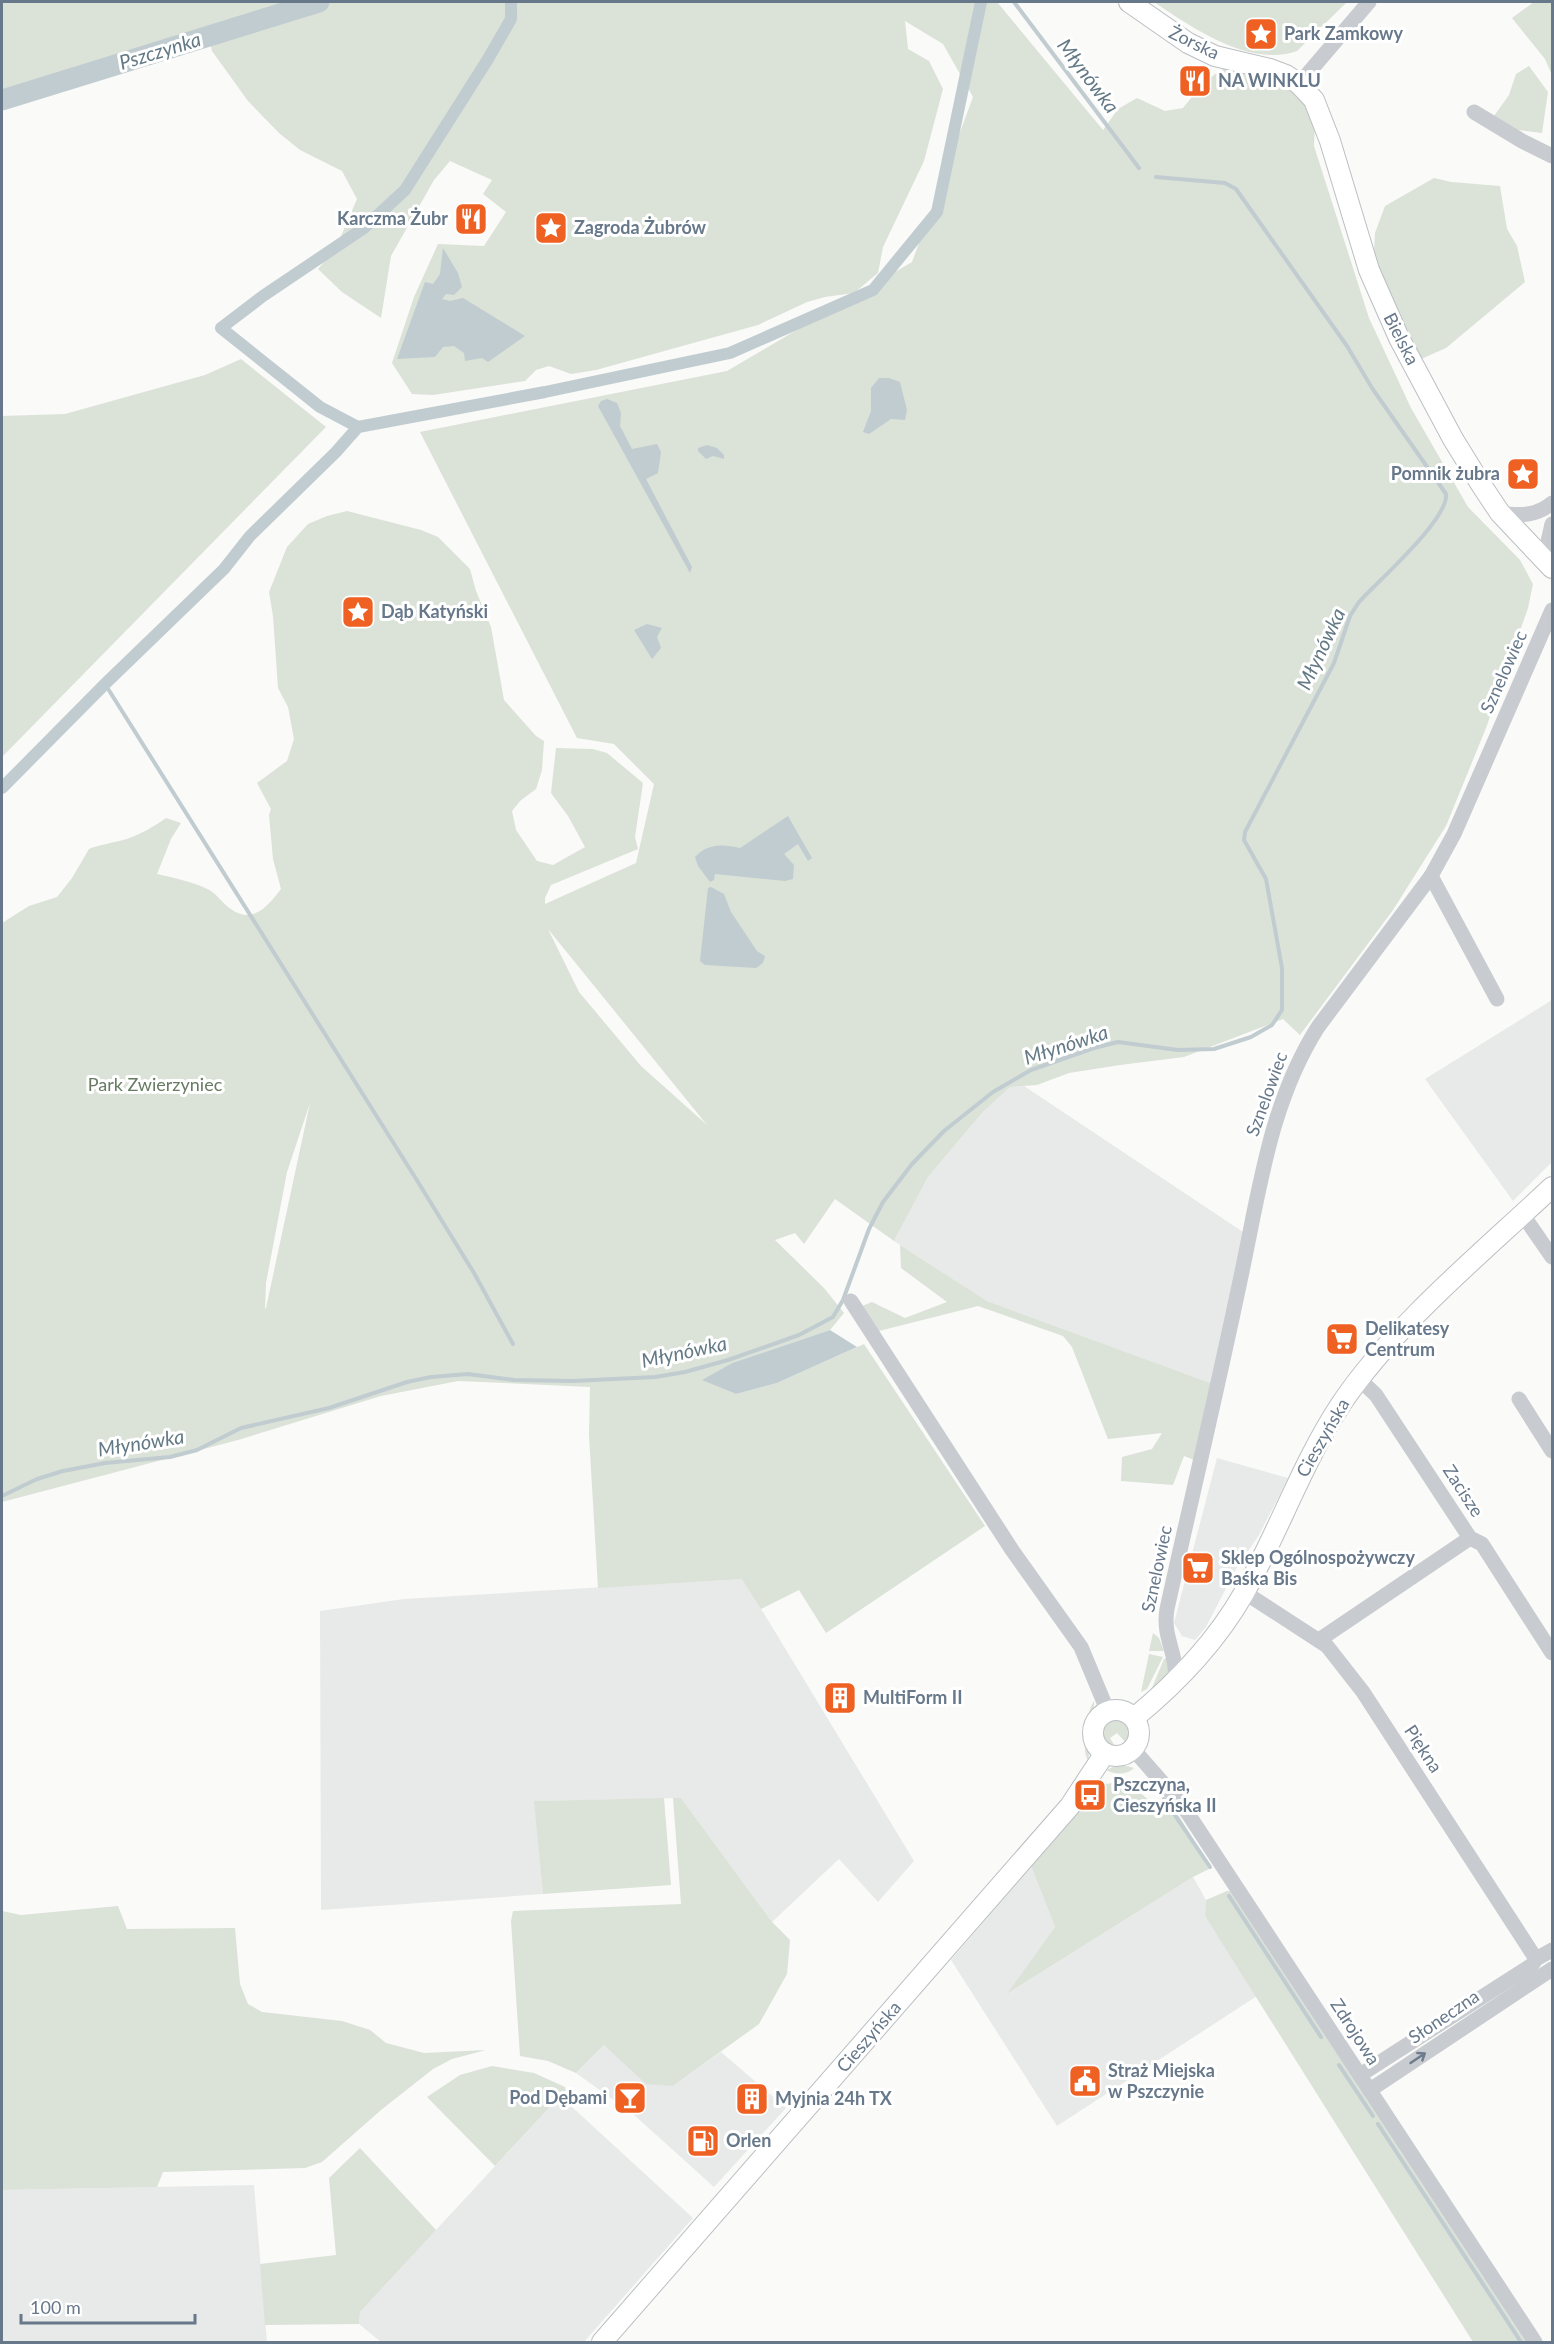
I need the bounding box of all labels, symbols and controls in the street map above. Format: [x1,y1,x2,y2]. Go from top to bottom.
place icon: Park Zamkowy [1243,16,1279,52]
street label: Żorska [1166,21,1223,64]
place label: Park Zamkowy [1284,22,1404,44]
water label: Pszczynka [116,26,204,74]
water label: Młynówka [1053,33,1125,117]
restaurant icon: NA WINKLU [1177,63,1213,99]
place label: NA WINKLU [1218,69,1321,91]
restaurant icon: Karczma Żubr [453,201,489,237]
place label: Karczma Żubr [337,207,448,229]
place icon: Zagroda Żubrów [533,210,569,246]
place label: Zagroda Żubrów [574,216,707,238]
street label: Bielska [1380,309,1424,368]
place icon: Pomnik żubra [1505,456,1541,492]
place label: Pomnik żubra [1391,462,1500,484]
place icon: Dąb Katyński [340,594,376,630]
place label: Dąb Katyński [381,600,488,622]
water label: Młynówka [1291,604,1349,693]
street label: Sznelowiec [1475,627,1531,716]
water label: Młynówka [1021,1019,1111,1069]
street label: Sznelowiec [1241,1048,1292,1139]
park label: Park Zwierzyniec [88,1073,223,1095]
place label: Delikatesy Centrum [1365,1317,1450,1360]
supermarket icon: Delikatesy Centrum [1324,1321,1360,1357]
water label: Młynówka [639,1330,729,1372]
street label: Cieszyńska [1291,1394,1353,1481]
water label: Młynówka [96,1423,186,1461]
street label: Zacisze [1439,1460,1489,1521]
street label: Sznelowiec [1136,1523,1176,1614]
place label: Sklep Ogólnospożywczy Baśka Bis [1221,1546,1415,1589]
supermarket icon: Sklep Ogólnospożywczy Baśka Bis [1180,1550,1216,1586]
building icon: MultiForm II [822,1680,858,1716]
place label: MultiForm II [863,1686,962,1708]
street label: Piękna [1400,1720,1447,1777]
place label: Pszczyna, Cieszyńska II [1113,1773,1217,1816]
bus stop icon: Pszczyna, Cieszyńska II [1072,1777,1108,1813]
street label: Słoneczna [1404,1985,1483,2048]
street label: Zdrojowa [1326,1994,1385,2069]
street label: Cieszyńska [831,1996,905,2076]
one-way arrow [1410,2052,1426,2064]
place label: Straż Miejska w Pszczynie [1108,2059,1215,2102]
public building icon: Straż Miejska w Pszczynie [1067,2063,1103,2099]
bar icon: Pod Dębami [612,2080,648,2116]
building icon: Myjnia 24h TX [734,2081,770,2117]
place label: Pod Dębami [509,2086,607,2108]
place label: Myjnia 24h TX [775,2087,893,2109]
fuel station icon: Orlen [685,2123,721,2159]
place label: Orlen [726,2129,771,2151]
scale bar [21,2287,195,2325]
text: 100 m [30,2296,81,2318]

